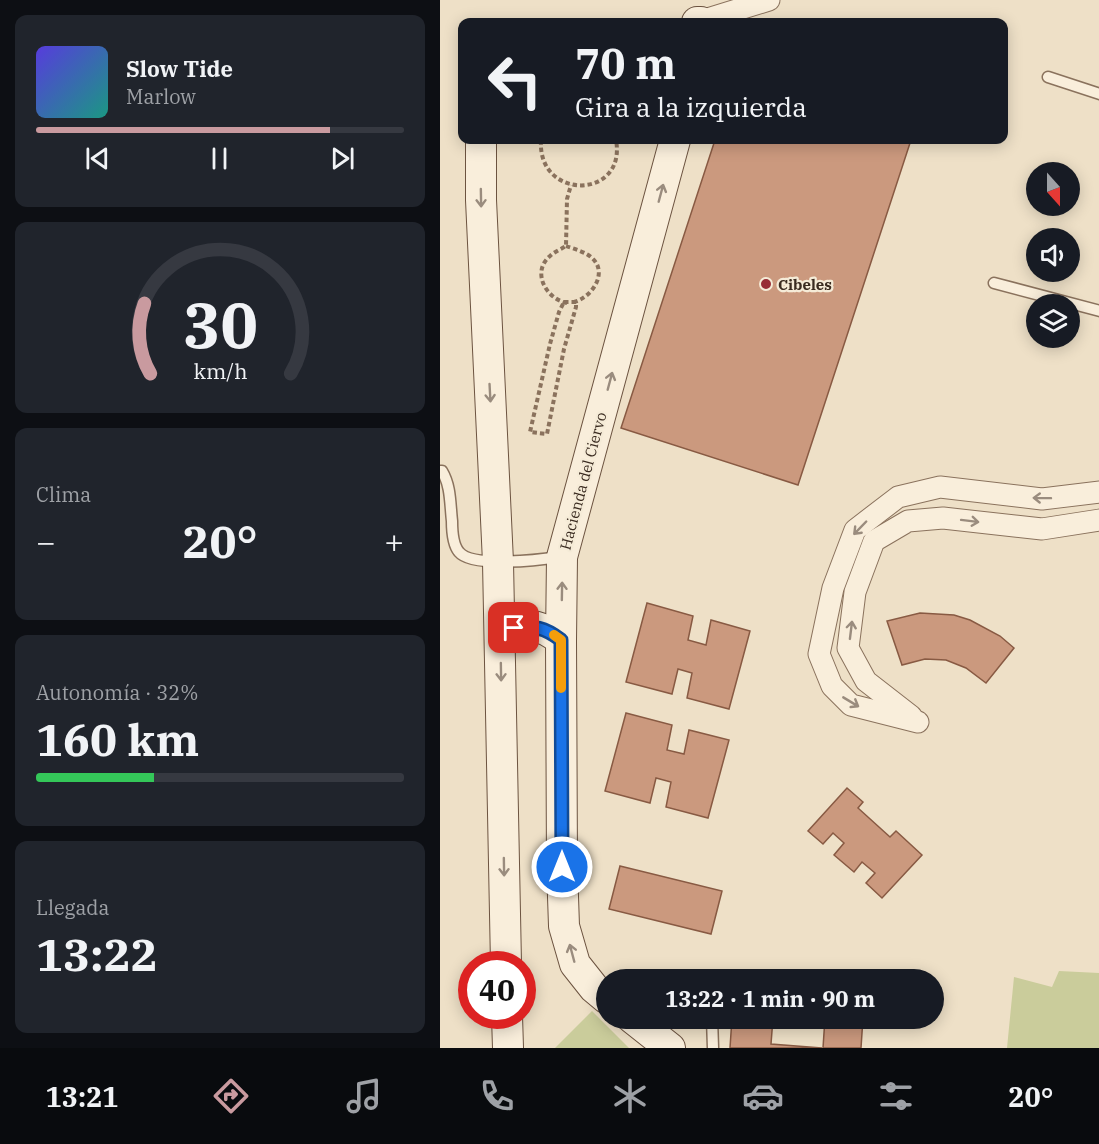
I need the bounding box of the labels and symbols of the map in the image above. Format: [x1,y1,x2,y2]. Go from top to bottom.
north arrow [1026,162,1080,216]
one-way arrow [656,184,667,203]
one-way arrow [475,187,487,207]
place label: Cibeles [778,275,832,294]
marker: Cibeles [759,277,773,291]
one-way arrow [605,372,616,391]
one-way arrow [484,382,495,402]
street label: Hacienda del Ciervo [555,410,611,552]
one-way arrow [1032,492,1052,504]
one-way arrow [960,516,979,527]
one-way arrow [853,520,868,535]
one-way arrow [556,581,567,601]
pin [488,602,539,653]
one-way arrow [845,621,856,641]
one-way arrow [495,661,507,681]
one-way arrow [843,696,860,709]
position arrow [530,835,594,899]
one-way arrow [499,856,510,876]
one-way arrow [565,944,577,963]
speed limit sign: 40 [458,951,536,1029]

